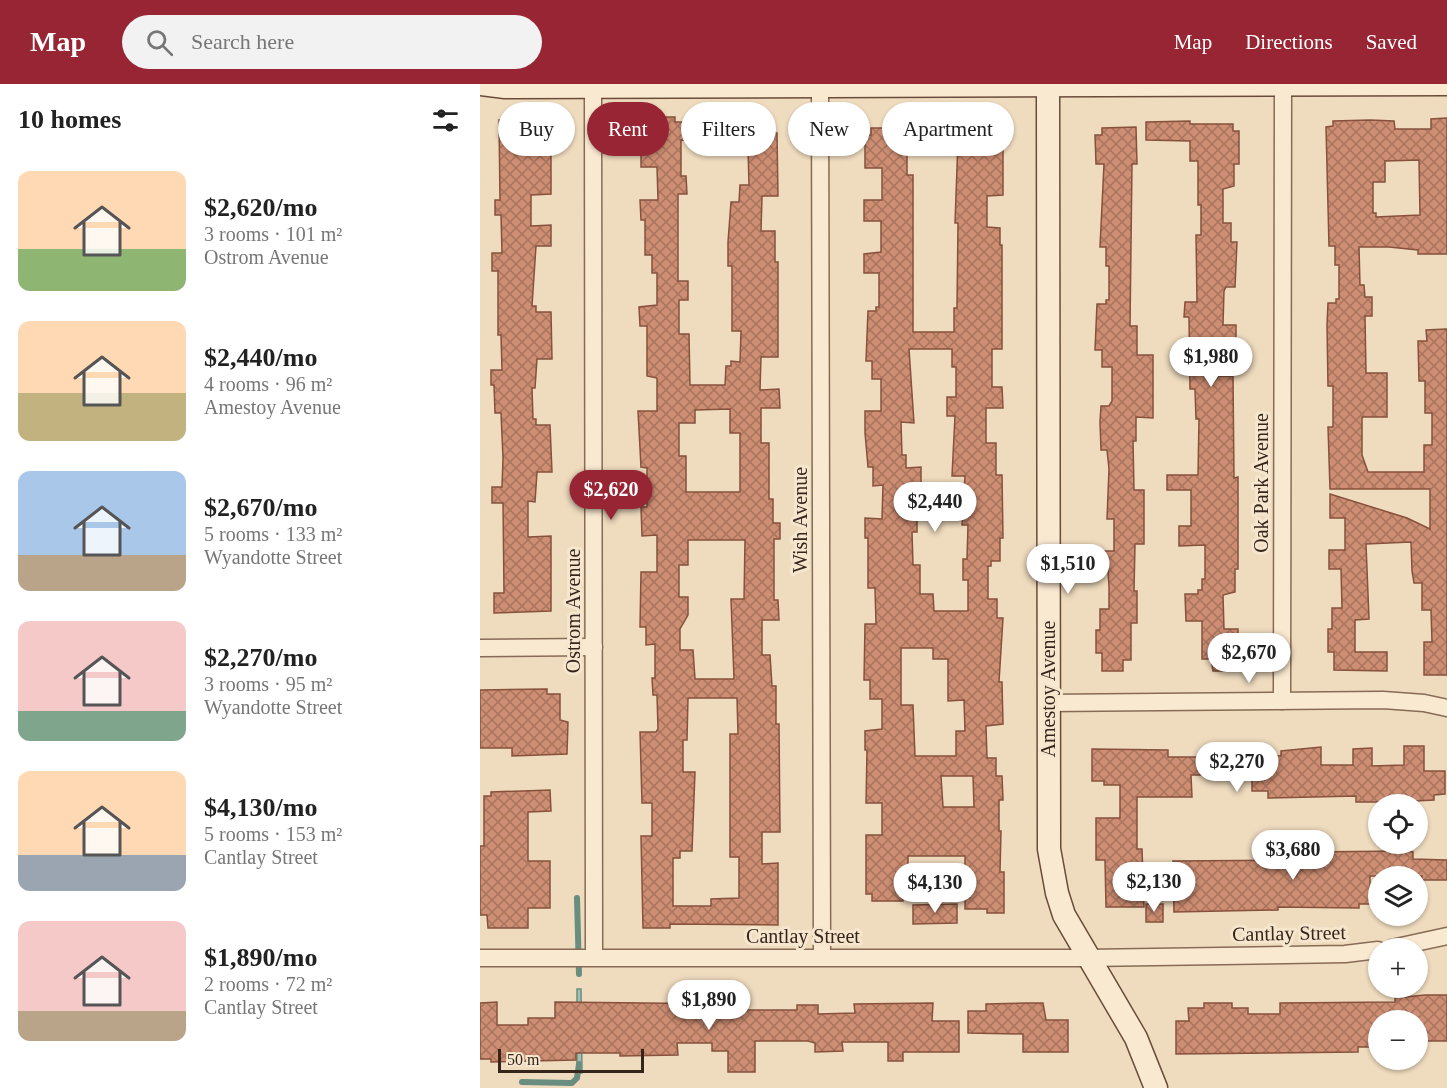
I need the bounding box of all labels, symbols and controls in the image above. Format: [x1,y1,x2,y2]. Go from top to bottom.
search box [122,15,542,69]
text: Map [30,26,86,57]
icon: search [143,26,176,59]
text: Search here [191,29,294,54]
text: Map [1174,30,1212,54]
text: Directions [1245,30,1333,54]
text: Saved [1366,30,1417,54]
chip: Buy [498,102,575,156]
chip: Rent [587,102,669,156]
chip: Filters [681,102,776,156]
chip: New [788,102,870,156]
chip: Apartment [882,102,1014,156]
icon: filters [429,104,462,137]
text: 10 homes [18,105,121,134]
text: $2,620/mo [204,193,317,222]
icon: home [66,195,138,267]
text: 3 rooms · 101 m² [204,223,342,245]
text: Ostrom Avenue [204,246,329,268]
pin: $1,980 [1162,337,1260,388]
text: $2,440/mo [204,343,317,372]
icon: home [66,345,138,417]
text: $1,980 [1184,345,1239,367]
text: 4 rooms · 96 m² [204,373,332,395]
text: Amestoy Avenue [204,396,341,418]
street label: Oak Park Avenue [1250,413,1272,553]
street label: Wish Avenue [789,467,811,573]
pin: $2,620 [562,470,660,521]
text: $2,620 [584,478,639,500]
pin: $2,440 [886,482,984,533]
text: $2,440 [908,490,963,512]
text: $2,670/mo [204,493,317,522]
icon: home [66,495,138,567]
text: 5 rooms · 133 m² [204,523,342,545]
pin: $1,510 [1019,544,1117,595]
text: Wyandotte Street [204,546,342,568]
street label: Ostrom Avenue [562,549,584,673]
text: $1,510 [1041,552,1096,574]
street label: Amestoy Avenue [1037,620,1060,757]
pin: $2,670 [1200,633,1298,684]
text: $2,670 [1222,641,1277,663]
text: $2,270/mo [204,643,317,672]
icon: home [66,645,138,717]
text: 3 rooms · 95 m² [204,673,332,695]
text: Wyandotte Street [204,696,342,718]
pin: $2,270 [1188,742,1286,793]
text: $2,270 [1210,750,1265,772]
text: $4,130/mo [204,793,317,822]
map controls [1368,794,1428,1070]
button: locate [1368,794,1428,854]
icon: home [66,795,138,867]
text: 5 rooms · 153 m² [204,823,342,845]
pin: $3,680 [1244,830,1342,881]
text: $3,680 [1266,838,1321,860]
text: Cantlay Street [204,846,318,868]
pin: $2,130 [1105,862,1203,913]
pin: $4,130 [886,863,984,914]
button: layers [1368,866,1428,926]
text: $2,130 [1127,870,1182,892]
text: $4,130 [908,871,963,893]
street label: Cantlay Street [1232,921,1347,946]
street label: Cantlay Street [746,925,860,948]
button: + [1368,938,1428,998]
text: $1,890/mo [204,943,317,972]
icon: home [66,945,138,1017]
text: 2 rooms · 72 m² [204,973,332,995]
pin: $1,890 [660,980,758,1031]
text: $1,890 [682,988,737,1010]
text: Cantlay Street [204,996,318,1018]
button: − [1368,1010,1428,1070]
scale bar [498,1046,644,1074]
text: 50 m [507,1051,539,1068]

